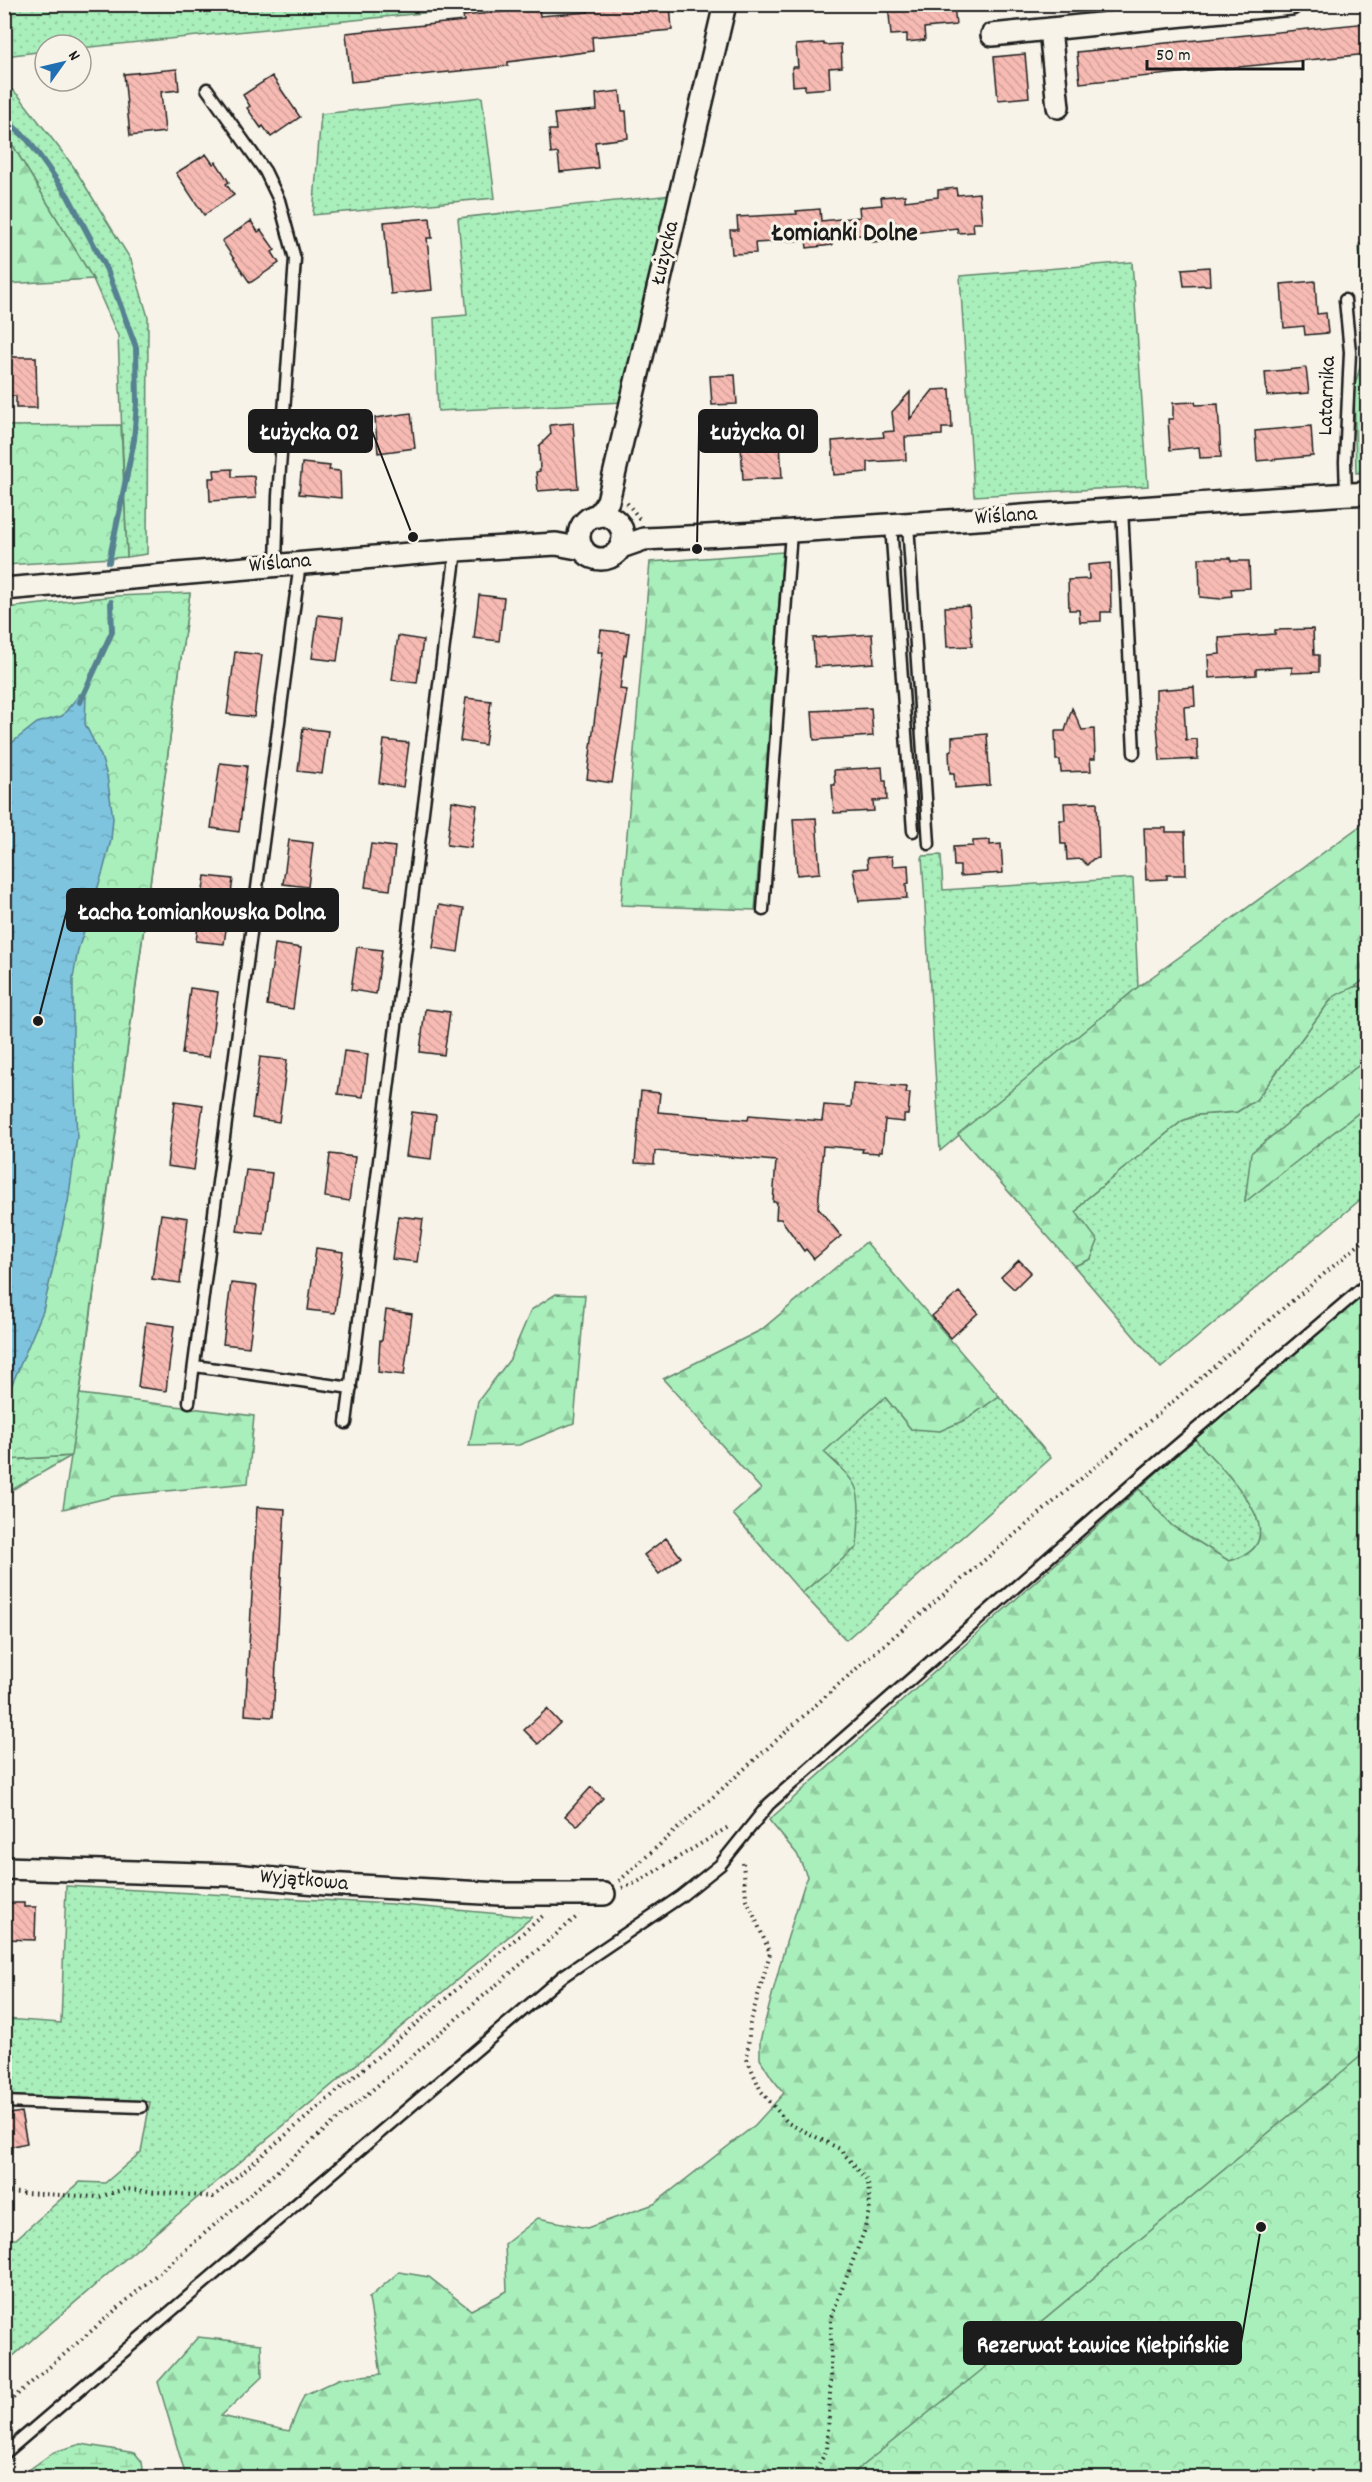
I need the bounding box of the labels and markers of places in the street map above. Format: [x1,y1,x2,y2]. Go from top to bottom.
callout: Łużycka 02 [249,410,372,452]
callout: Łużycka 01 [699,410,817,452]
callout: Łacha Łomiankowska Dolna [67,889,338,931]
callout: Rezerwat Ławice Kiełpińskie [964,2322,1241,2364]

